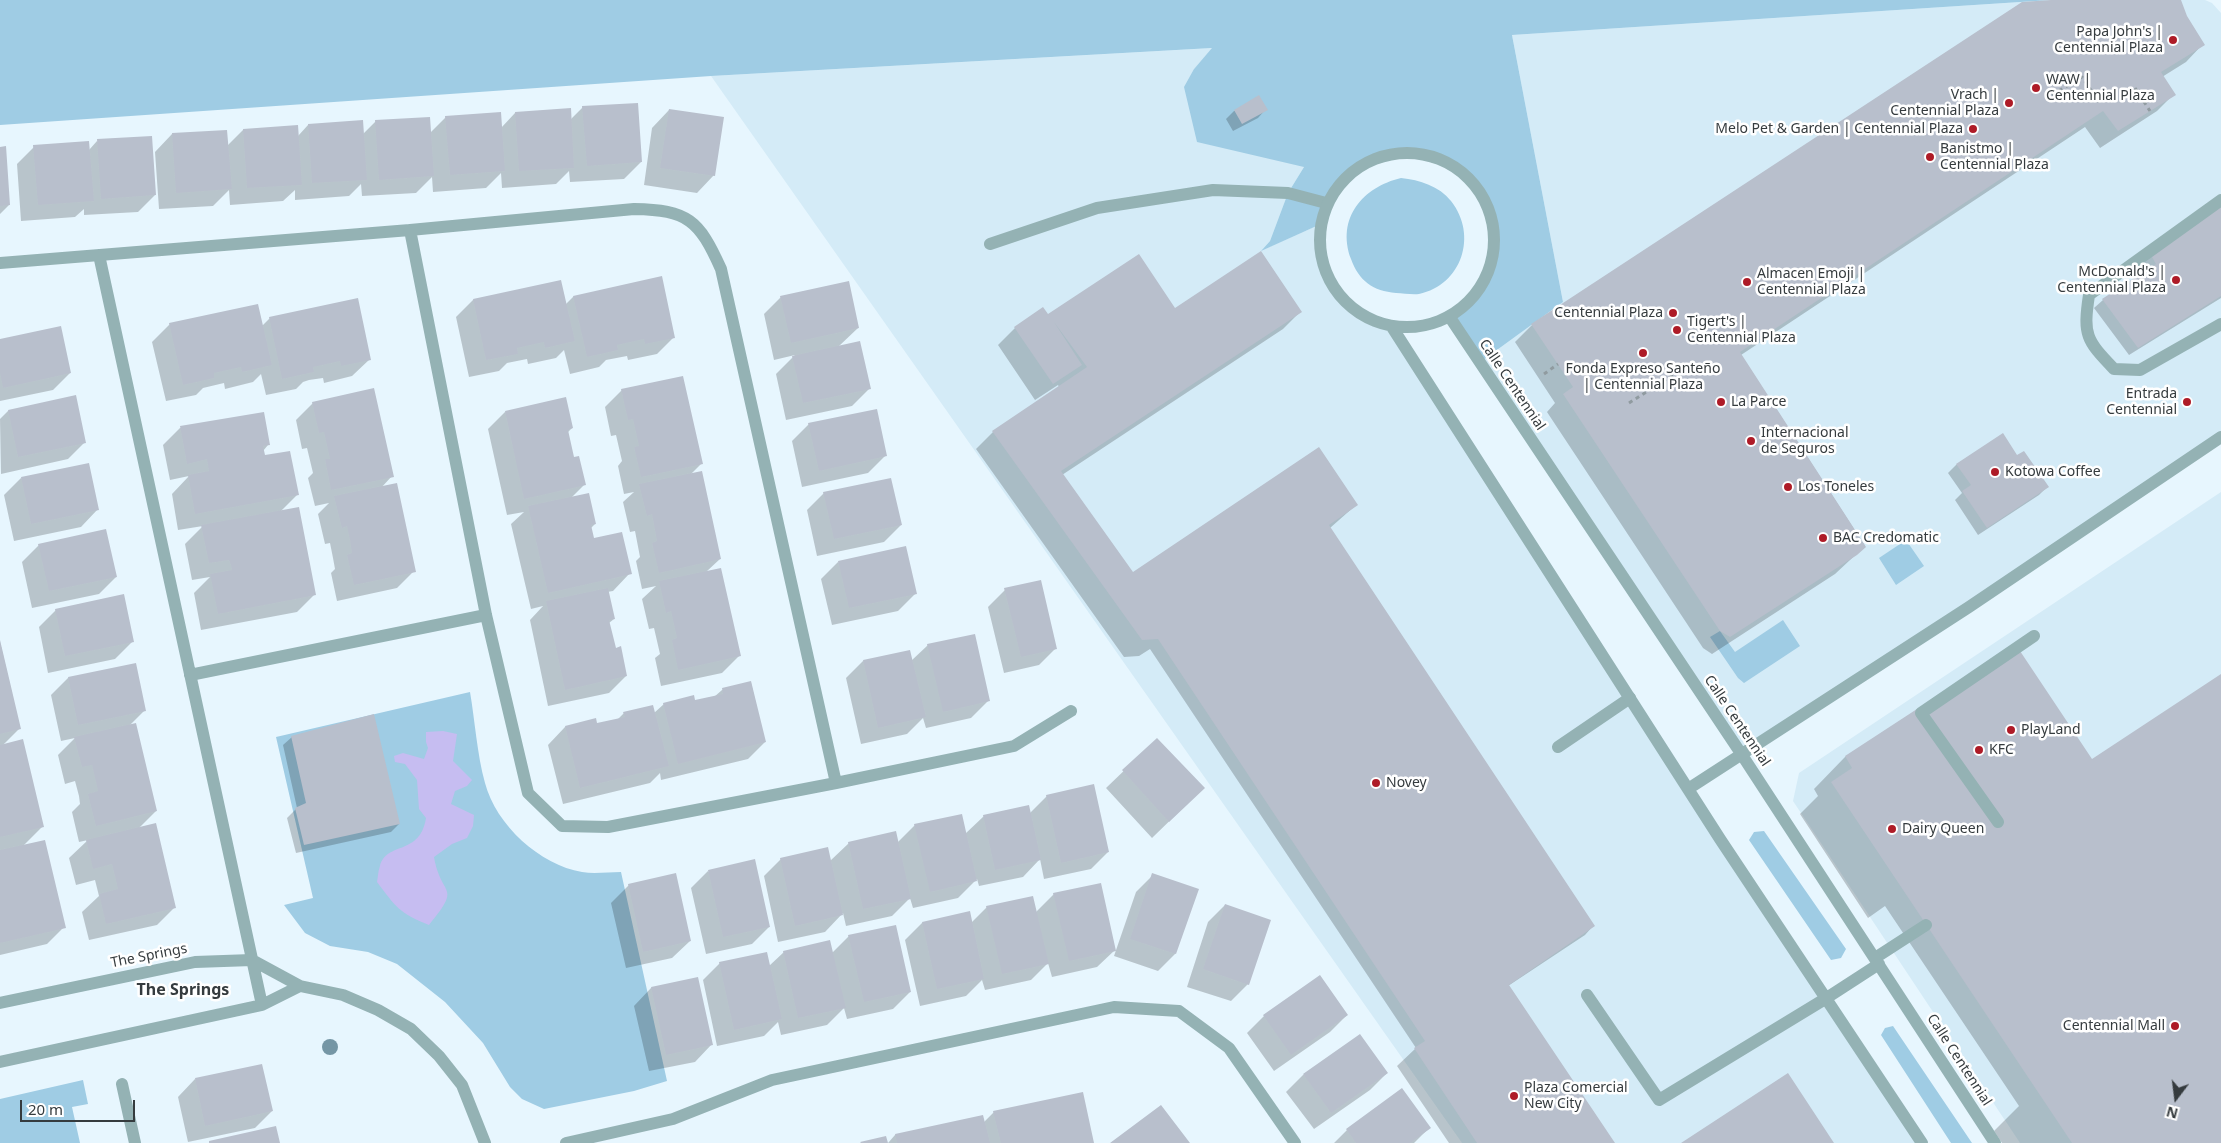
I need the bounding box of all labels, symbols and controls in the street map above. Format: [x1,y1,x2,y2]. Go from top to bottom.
place label: Papa John's | Centennial Plaza [2054,24,2163,56]
marker: Papa John's | Centennial Plaza [2167,34,2179,46]
place label: WAW | Centennial Plaza [2046,72,2155,104]
marker: WAW | Centennial Plaza [2030,82,2042,94]
place label: Vrach | Centennial Plaza [1890,87,1999,120]
marker: Vrach | Centennial Plaza [2003,97,2015,109]
place label: Melo Pet & Garden | Centennial Plaza [1715,121,1963,137]
marker: Melo Pet & Garden | Centennial Plaza [1967,123,1979,135]
place label: Banistmo | Centennial Plaza [1940,141,2049,174]
marker: Banistmo | Centennial Plaza [1924,151,1936,163]
place label: McDonald's | Centennial Plaza [2057,264,2166,296]
place label: Almacen Emoji | Centennial Plaza [1757,266,1866,298]
marker: McDonald's | Centennial Plaza [2170,274,2182,286]
marker: Almacen Emoji | Centennial Plaza [1741,276,1753,288]
place label: Centennial Plaza [1554,305,1663,321]
marker: Centennial Plaza [1667,307,1679,319]
place label: Tigert's | Centennial Plaza [1687,314,1796,347]
marker: Tigert's | Centennial Plaza [1671,324,1683,336]
street label: Calle Centennial [1475,336,1549,434]
marker: Fonda Expreso Santeño | Centennial Plaza [1637,347,1649,359]
place label: Fonda Expreso Santeño | Centennial Plaza [1566,361,1720,394]
place label: Entrada Centennial [2106,386,2177,418]
place label: La Parce [1731,394,1786,410]
marker: La Parce [1715,396,1727,408]
marker: Entrada Centennial [2181,396,2193,408]
place label: Internacional de Seguros [1761,425,1849,458]
marker: Internacional de Seguros [1745,435,1757,447]
place label: Kotowa Coffee [2005,464,2101,480]
marker: Kotowa Coffee [1989,466,2001,478]
place label: Los Toneles [1798,479,1874,495]
marker: Los Toneles [1782,481,1794,493]
place label: BAC Credomatic [1833,530,1939,546]
marker: BAC Credomatic [1817,532,1829,544]
street label: Calle Centennial [1700,672,1774,770]
place label: PlayLand [2021,722,2081,738]
marker: PlayLand [2005,724,2017,736]
place label: KFC [1989,742,2014,758]
marker: KFC [1973,744,1985,756]
place label: Novey [1386,775,1427,791]
marker: Novey [1370,777,1382,789]
place label: Dairy Queen [1902,821,1984,837]
marker: Dairy Queen [1886,823,1898,835]
street label: The Springs [109,940,189,972]
district label: The Springs [137,980,229,1000]
street label: Calle Centennial [1923,1011,1995,1109]
place label: Centennial Mall [2063,1018,2165,1034]
marker: Centennial Mall [2169,1020,2181,1032]
north arrow [2151,1073,2201,1123]
place label: Plaza Comercial New City [1524,1080,1628,1112]
scale bar [22,1090,138,1122]
marker: Plaza Comercial New City [1508,1090,1520,1102]
text: 20 m [28,1099,63,1119]
text: N [2164,1102,2180,1124]

